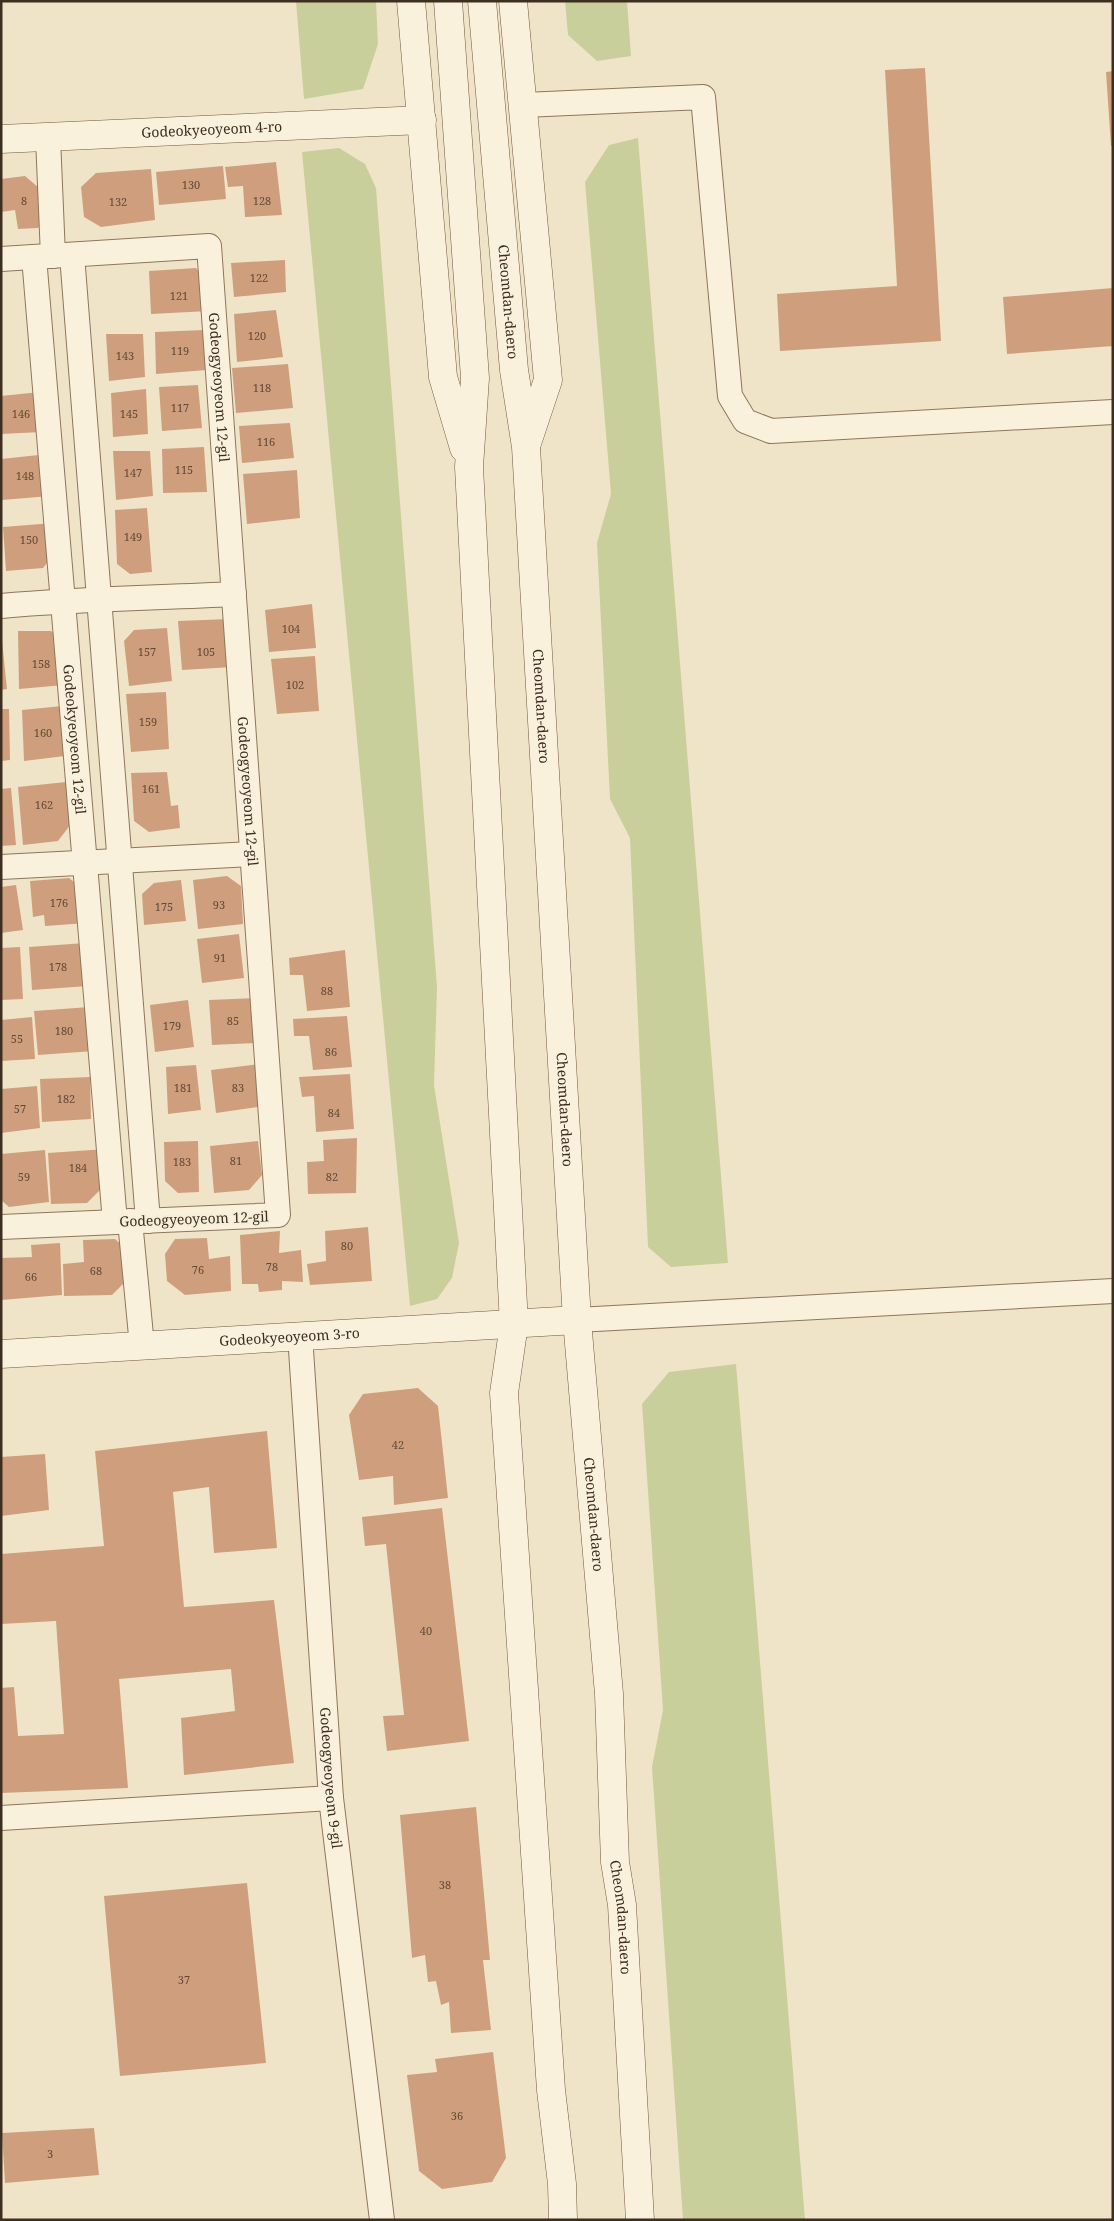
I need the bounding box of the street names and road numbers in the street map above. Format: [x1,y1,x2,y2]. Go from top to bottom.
street label: Godeokyeoyeom 4-ro [141,116,283,142]
street label: Cheomdan-daero [494,244,523,360]
street label: Godeogyeoyeom 12-gil [205,312,234,463]
street label: Cheomdan-daero [529,648,554,764]
street label: Godeokyeoyeom 12-gil [59,664,91,816]
street label: Godeogyeoyeom 12-gil [234,716,263,867]
street label: Cheomdan-daero [552,1052,578,1167]
street label: Godeogyeoyeom 12-gil [119,1206,270,1231]
street label: Godeokyeoyeom 3-ro [219,1323,360,1350]
street label: Cheomdan-daero [580,1456,609,1572]
street label: Godeogyeoyeom 9-gil [316,1707,347,1850]
street label: Cheomdan-daero [606,1859,636,1975]

